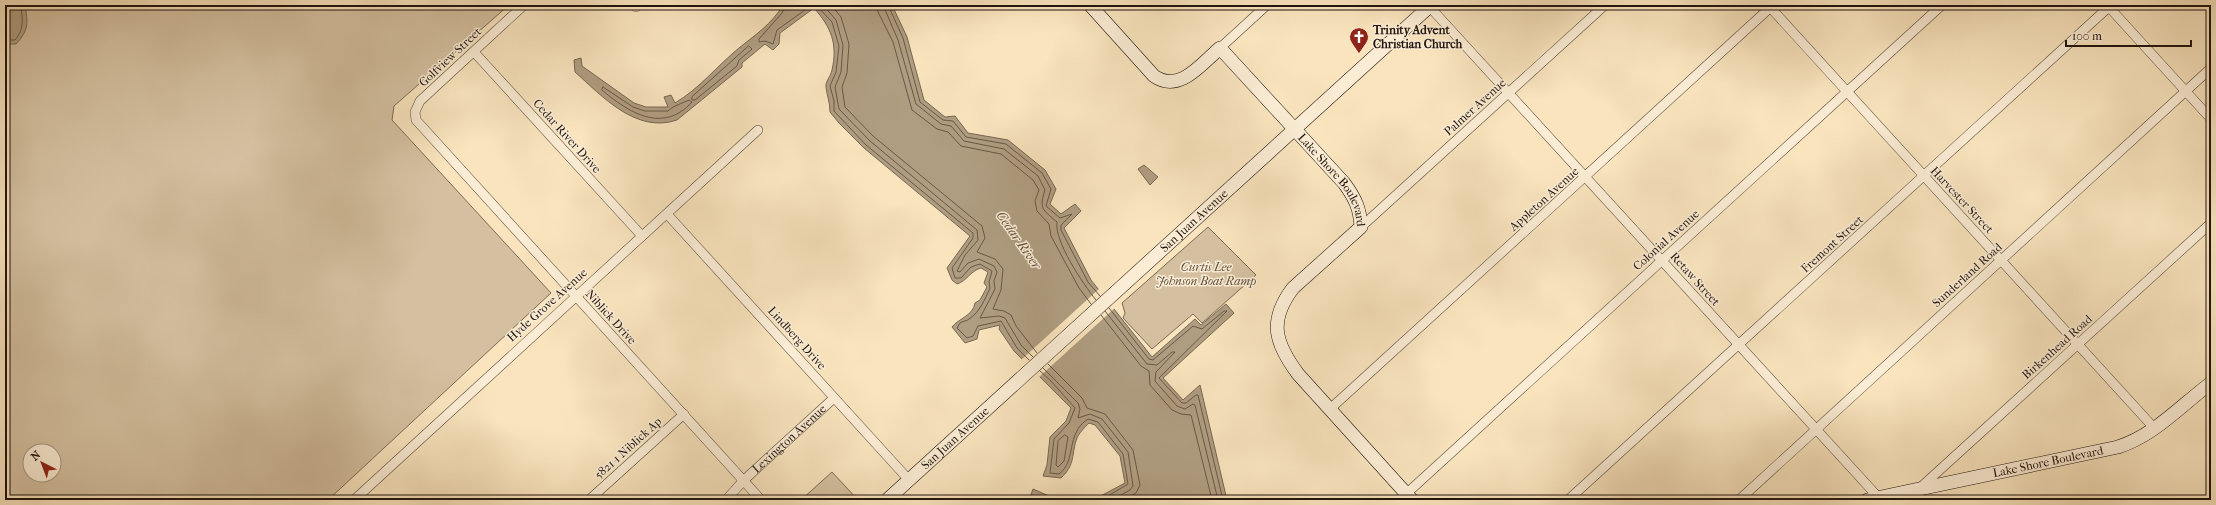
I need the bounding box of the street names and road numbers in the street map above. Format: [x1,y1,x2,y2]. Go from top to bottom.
street label: Golfview Street [416,24,485,89]
street label: Palmer Avenue [1441,76,1509,138]
street label: Cedar River Drive [530,96,604,176]
street label: Lake Shore Boulevard [1295,131,1368,228]
street label: Appleton Avenue [1506,164,1582,234]
street label: Harvester Street [1928,164,1997,237]
street label: San Juan Avenue [1157,186,1231,255]
street label: Colonial Avenue [1630,207,1702,273]
street label: Fremont Street [1798,212,1866,276]
street label: Sunderland Road [1929,240,2005,310]
street label: Retaw Street [1667,249,1723,309]
street label: Hyde Grove Avenue [504,265,590,345]
street label: Niblick Drive [583,287,639,347]
street label: Lindberg Drive [765,304,829,372]
street label: Birkenhead Road [2019,312,2095,382]
street label: Lexington Avenue [749,402,829,476]
street label: San Juan Avenue [918,404,992,472]
street label: 5821-1 Niblick Ap [592,414,665,482]
street label: Lake Shore Boulevard [1992,443,2105,480]

